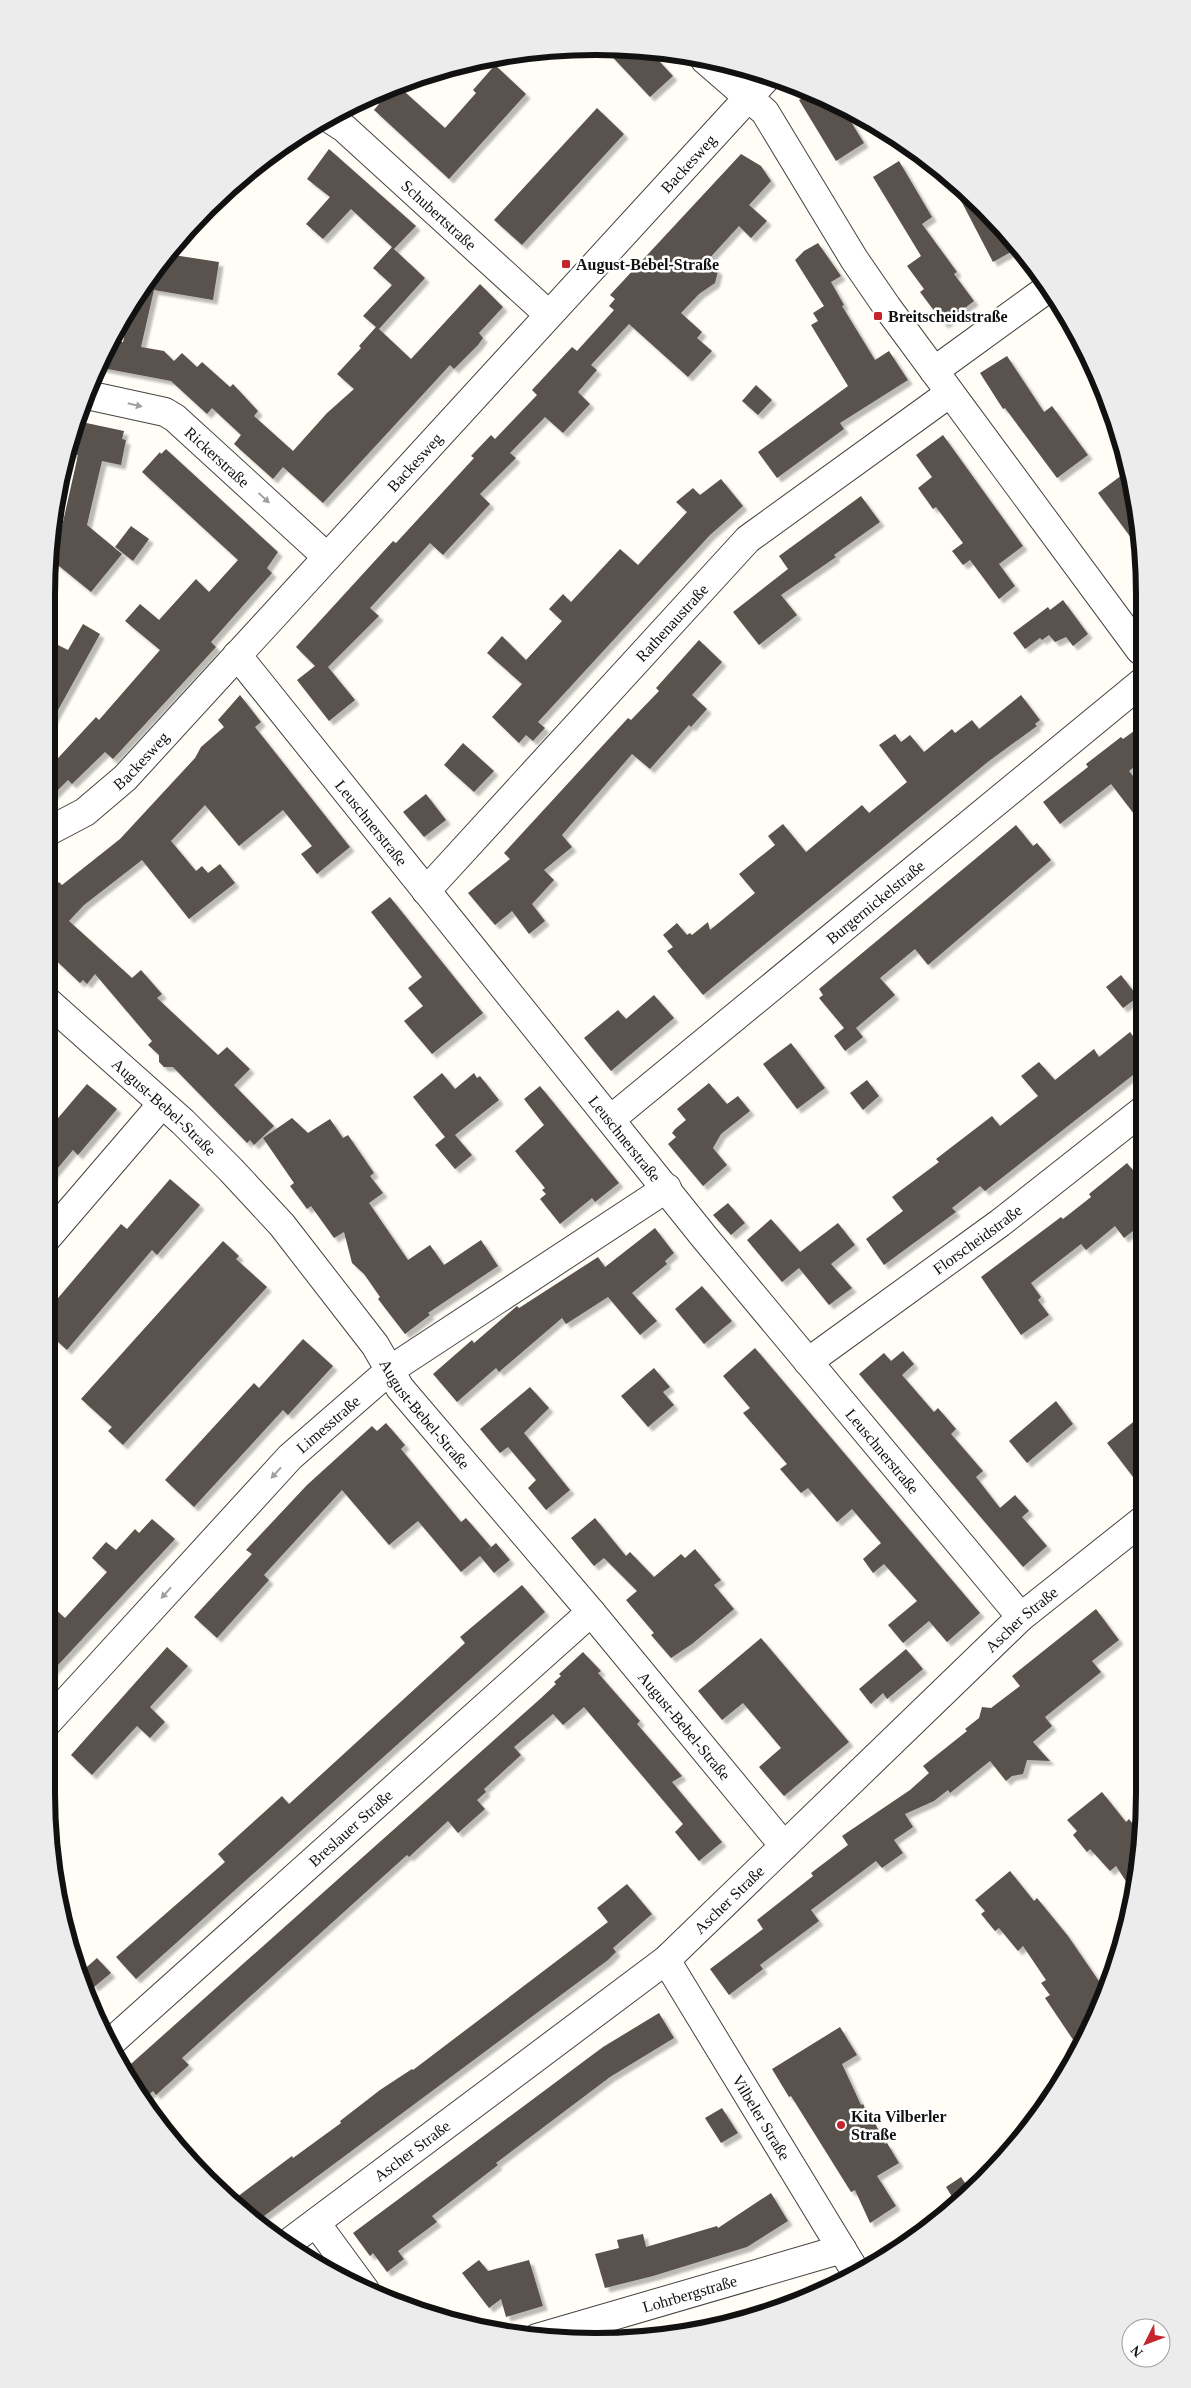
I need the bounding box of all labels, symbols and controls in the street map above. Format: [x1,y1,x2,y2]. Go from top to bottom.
street label: Backesweg [657,131,720,196]
street label: Schubertstraße [398,176,480,253]
place label: August-Bebel-Straße [576,256,719,274]
marker: August-Bebel-Straße [560,258,572,270]
place label: Breitscheidstraße [888,308,1008,325]
marker: Breitscheidstraße [872,310,884,322]
one-way arrow [127,401,142,409]
street label: Rickerstraße [182,423,253,490]
street label: Backesweg [384,429,446,495]
one-way arrow [257,493,270,504]
street label: Rathenaustraße [632,580,711,665]
street label: Backesweg [110,728,173,793]
street label: Leuschnerstraße [332,776,411,869]
street label: Burgernickelstraße [823,857,927,947]
street label: August-Bebel-Straße [109,1055,220,1159]
street label: Leuschnerstraße [586,1092,665,1185]
street label: Florscheidstraße [929,1201,1025,1277]
street label: August-Bebel-Straße [377,1356,473,1472]
street label: Limesstraße [293,1392,363,1456]
street label: Leuschnerstraße [843,1405,923,1497]
one-way arrow [270,1466,282,1478]
street label: Ascher Straße [982,1583,1061,1655]
one-way arrow [160,1586,172,1598]
street label: August-Bebel-Straße [635,1668,734,1783]
street label: Breslauer Straße [305,1786,396,1870]
street label: Ascher Straße [690,1862,767,1937]
street label: Vilbeler Straße [729,2072,794,2163]
place label: Kita Vilberler Straße [851,2108,947,2143]
street label: Ascher Straße [371,2117,453,2184]
marker: Kita Vilberler Straße [835,2119,847,2131]
street label: Lohrbergstraße [640,2272,739,2315]
north arrow [1121,2318,1171,2368]
text: N [1128,2343,1146,2360]

